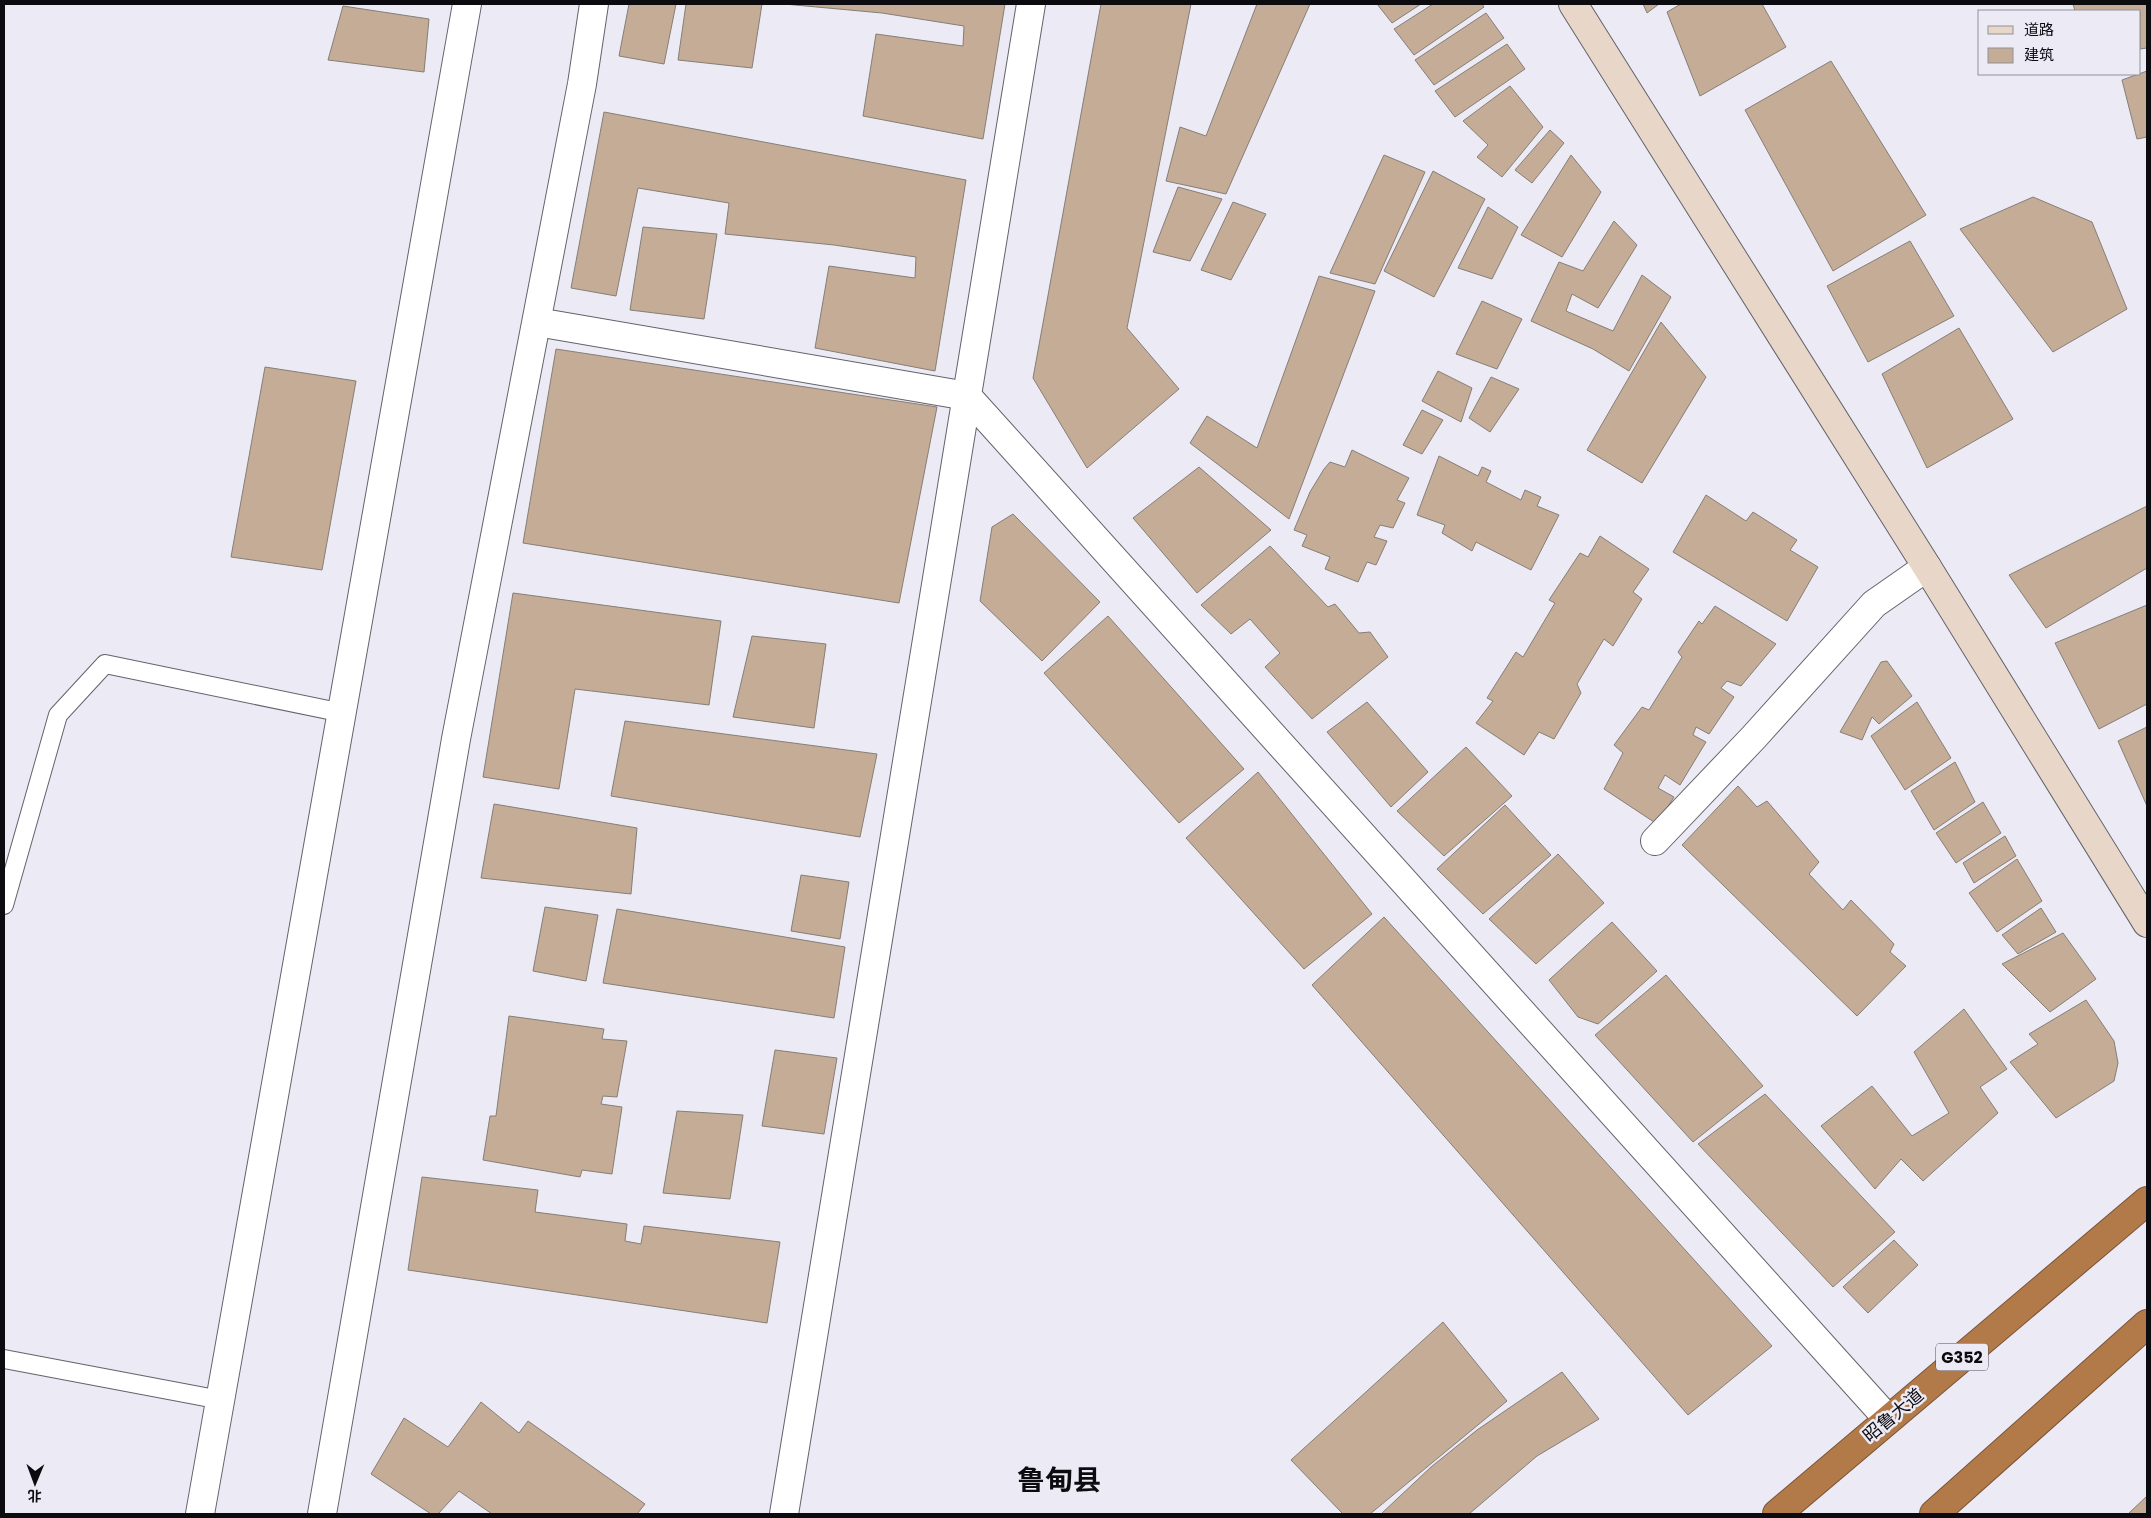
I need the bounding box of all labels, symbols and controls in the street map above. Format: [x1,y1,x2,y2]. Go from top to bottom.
legend [1978,10,2141,75]
text: 道路 [2024,19,2054,40]
text: 建筑 [2024,44,2054,65]
road number: G352 [1936,1344,1988,1370]
street label: 昭鲁大道 [1857,1382,1929,1448]
north arrow [10,1458,60,1508]
district label: 鲁甸县 [1017,1461,1101,1500]
text: 北 [28,1486,42,1506]

